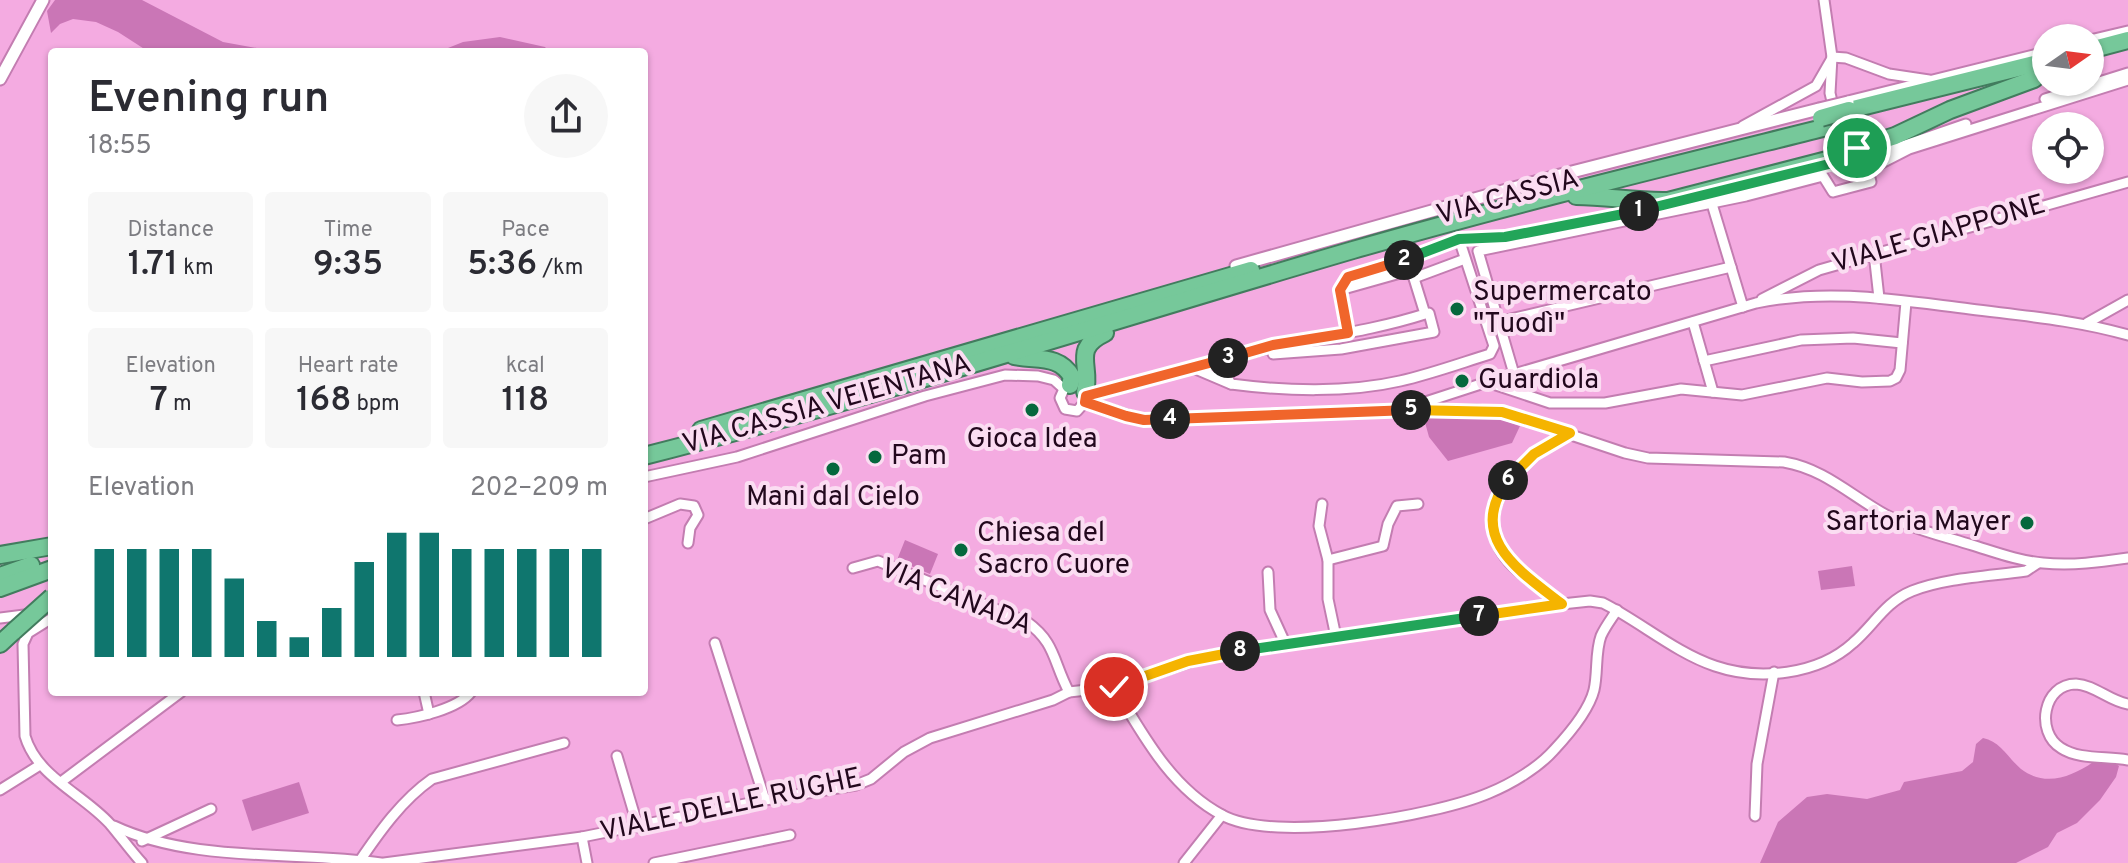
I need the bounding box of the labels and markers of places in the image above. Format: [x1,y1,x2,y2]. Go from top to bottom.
pin [1823,114,1891,182]
pin: 1 [1619,191,1659,231]
pin: 2 [1384,240,1424,280]
place label: Supermercato "Tuodì" [1473,275,1652,343]
marker: Supermercato "Tuodì" [1448,300,1466,318]
pin: 3 [1208,338,1248,378]
place label: Guardiola [1478,363,1599,399]
marker: Guardiola [1453,372,1471,390]
pin: 5 [1391,390,1431,430]
pin: 4 [1150,399,1190,439]
marker: Gioca Idea [1023,401,1041,419]
place label: Gioca Idea [967,422,1097,458]
place label: Pam [891,439,947,475]
marker: Pam [866,448,884,466]
marker: Mani dal Cielo [824,460,842,478]
pin: 6 [1488,460,1528,500]
place label: Mani dal Cielo [746,480,920,516]
place label: Sartoria Mayer [1826,505,2011,541]
marker: Sartoria Mayer [2018,514,2036,532]
place label: Chiesa del Sacro Cuore [977,516,1130,584]
marker: Chiesa del Sacro Cuore [952,541,970,559]
pin: 7 [1459,596,1499,636]
pin: 8 [1220,631,1260,671]
pin [1080,653,1148,721]

